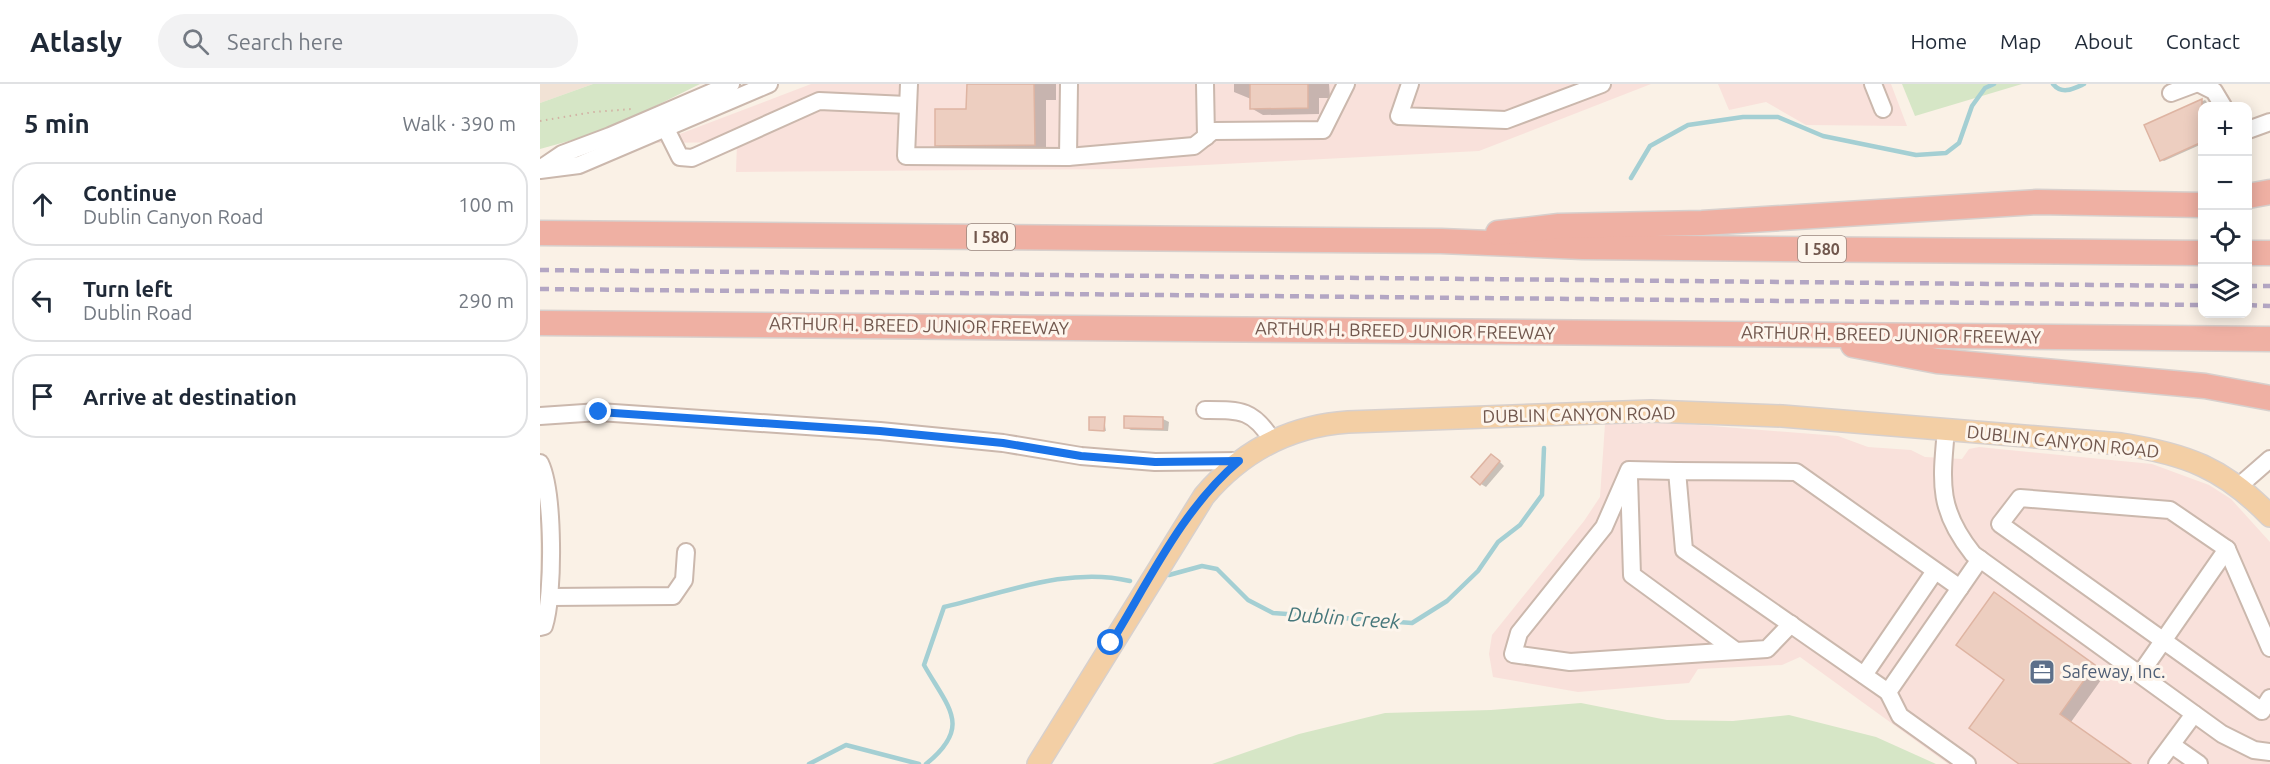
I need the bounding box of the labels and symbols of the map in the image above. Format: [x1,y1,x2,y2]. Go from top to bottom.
road number: I 580 [967,224,1015,250]
road number: I 580 [1798,236,1846,262]
street label: ARTHUR H. BREED JUNIOR FREEWAY [769,312,1070,338]
street label: ARTHUR H. BREED JUNIOR FREEWAY [1255,317,1556,343]
street label: ARTHUR H. BREED JUNIOR FREEWAY [1741,321,2042,347]
route end [585,398,611,424]
street label: DUBLIN CANYON ROAD [1482,402,1676,426]
street label: DUBLIN CANYON ROAD [1966,421,2160,461]
water label: Dublin Creek [1287,602,1402,633]
route start [1097,629,1123,655]
office icon: Safeway, Inc. [2027,657,2057,687]
place label: Safeway, Inc. [2062,661,2165,681]

